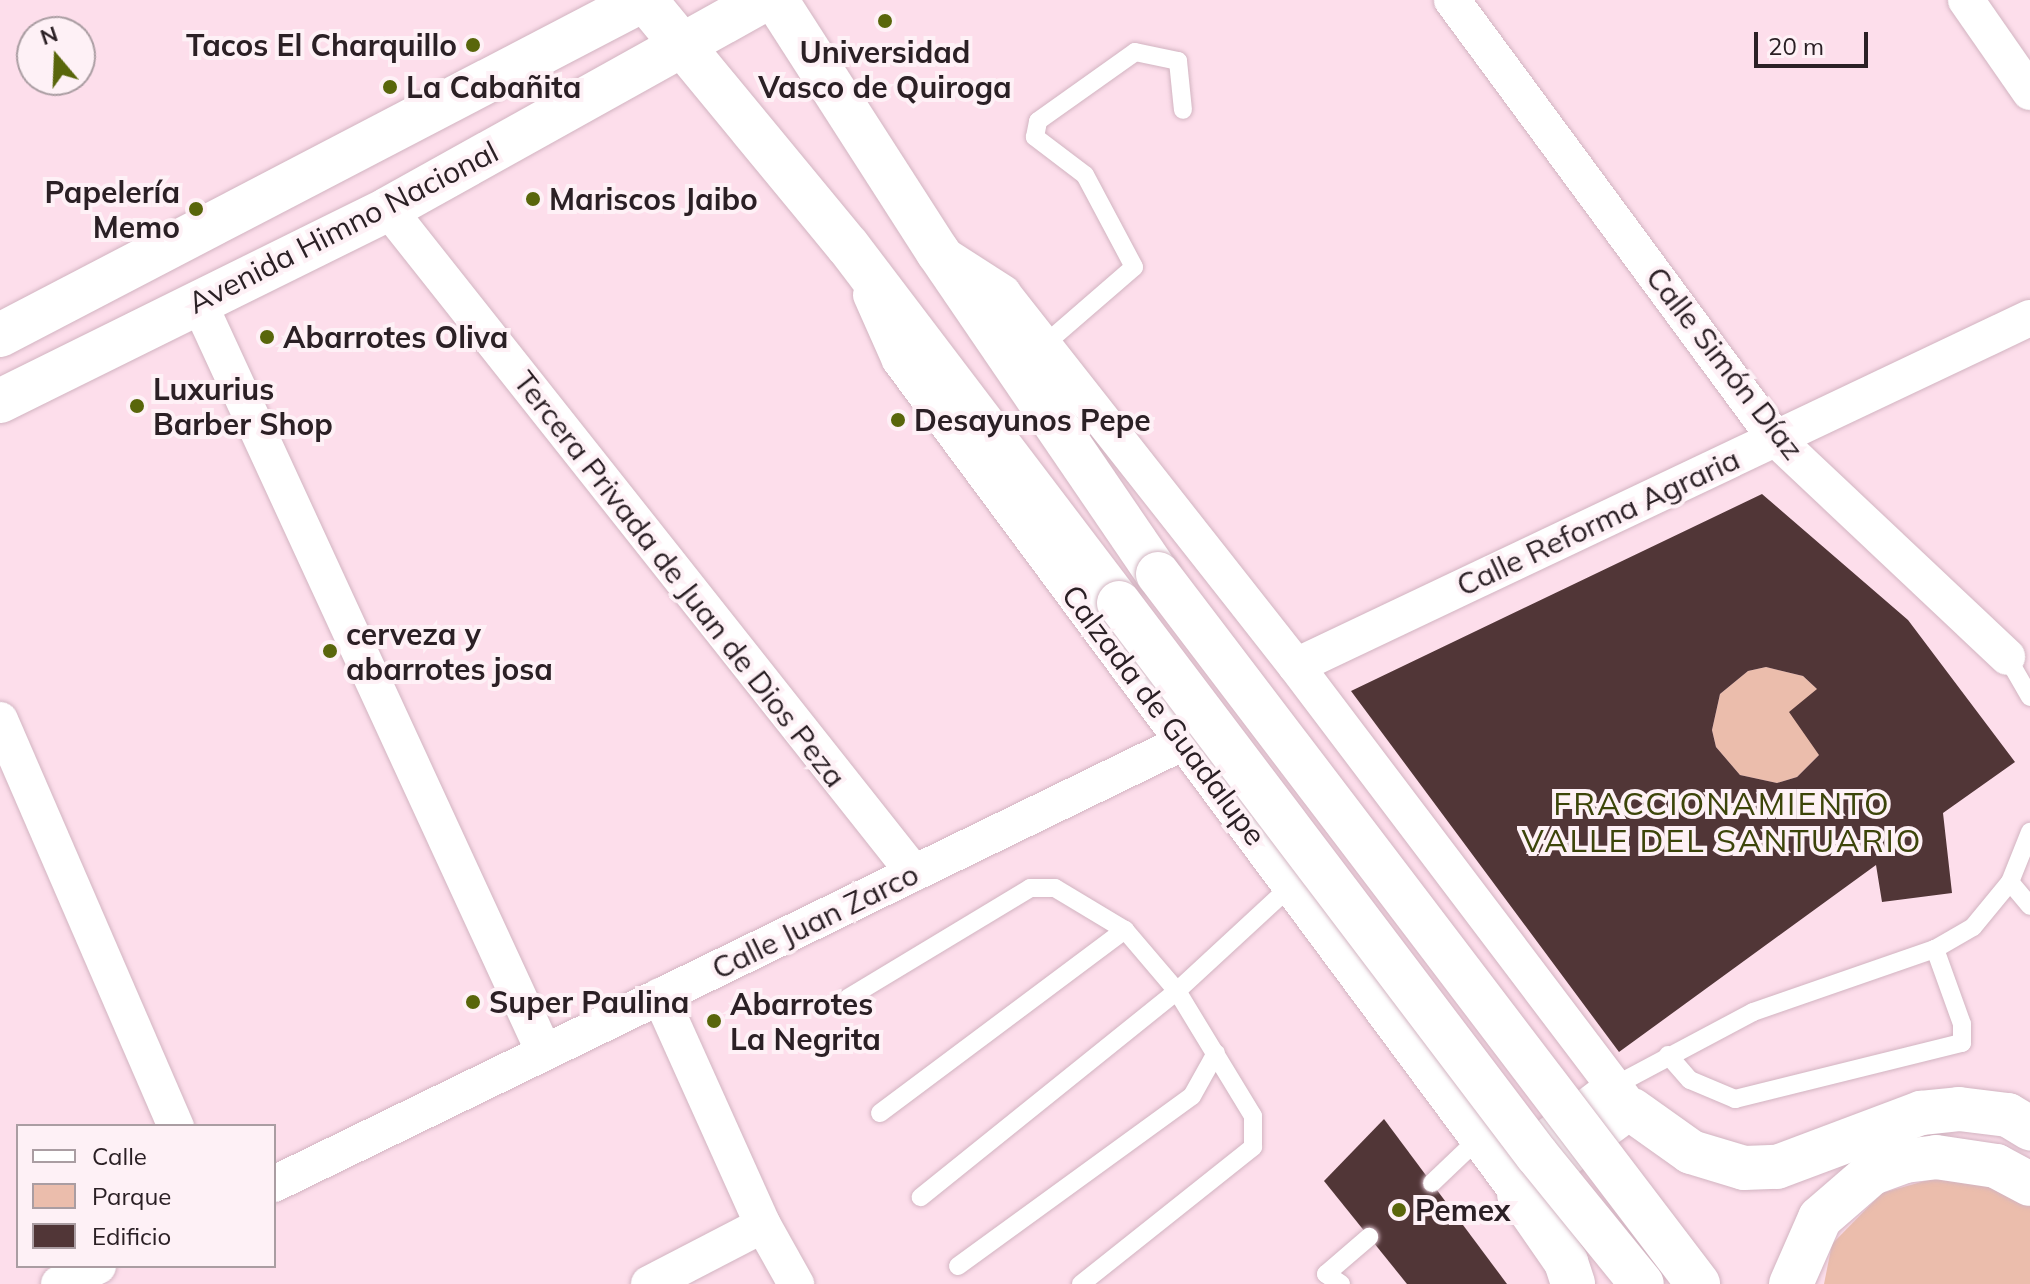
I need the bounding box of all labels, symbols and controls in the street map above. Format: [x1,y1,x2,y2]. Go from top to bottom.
marker: Universidad Vasco de Quiroga [876,12,894,30]
north arrow [16,16,96,96]
scale bar [1758,16,1872,66]
text: N [36,19,61,51]
place label: Tacos El Charquillo [186,27,457,63]
text: 20 m [1768,31,1824,61]
place label: Universidad Vasco de Quiroga [758,34,1012,104]
marker: Tacos El Charquillo [464,36,482,54]
place label: La Cabañita [406,69,581,105]
marker: La Cabañita [381,78,399,96]
street label: Avenida Himno Nacional [182,133,504,321]
place label: Papelería Memo [45,174,180,244]
place label: Mariscos Jaibo [549,181,758,217]
marker: Mariscos Jaibo [524,190,542,208]
marker: Papelería Memo [187,200,205,218]
street label: Calle Simón Díaz [1639,260,1811,466]
place label: Abarrotes Oliva [283,319,508,355]
marker: Abarrotes Oliva [258,328,276,346]
street label: Tercera Privada de Juan de Dios Peza [506,364,854,794]
place label: Luxurius Barber Shop [153,371,333,442]
marker: Luxurius Barber Shop [128,397,146,415]
place label: Desayunos Pepe [914,402,1151,438]
marker: Desayunos Pepe [889,411,907,429]
street label: Calle Reforma Agraria [1451,441,1745,603]
street label: Calzada de Guadalupe [1054,578,1274,852]
place label: cerveza y abarrotes josa [346,616,553,686]
marker: cerveza y abarrotes josa [321,642,339,660]
district label: FRACCIONAMIENTO VALLE DEL SANTUARIO [1521,785,1923,860]
street label: Calle Juan Zarco [706,856,924,986]
place label: Super Paulina [489,984,689,1020]
place label: Abarrotes La Negrita [730,986,881,1056]
marker: Super Paulina [464,993,482,1011]
marker: Abarrotes La Negrita [705,1012,723,1030]
legend [16,1124,276,1268]
text: Calle [92,1141,147,1171]
text: Parque [92,1181,171,1211]
place label: Pemex [1415,1192,1510,1228]
marker: Pemex [1390,1201,1408,1219]
text: Edificio [92,1221,171,1251]

